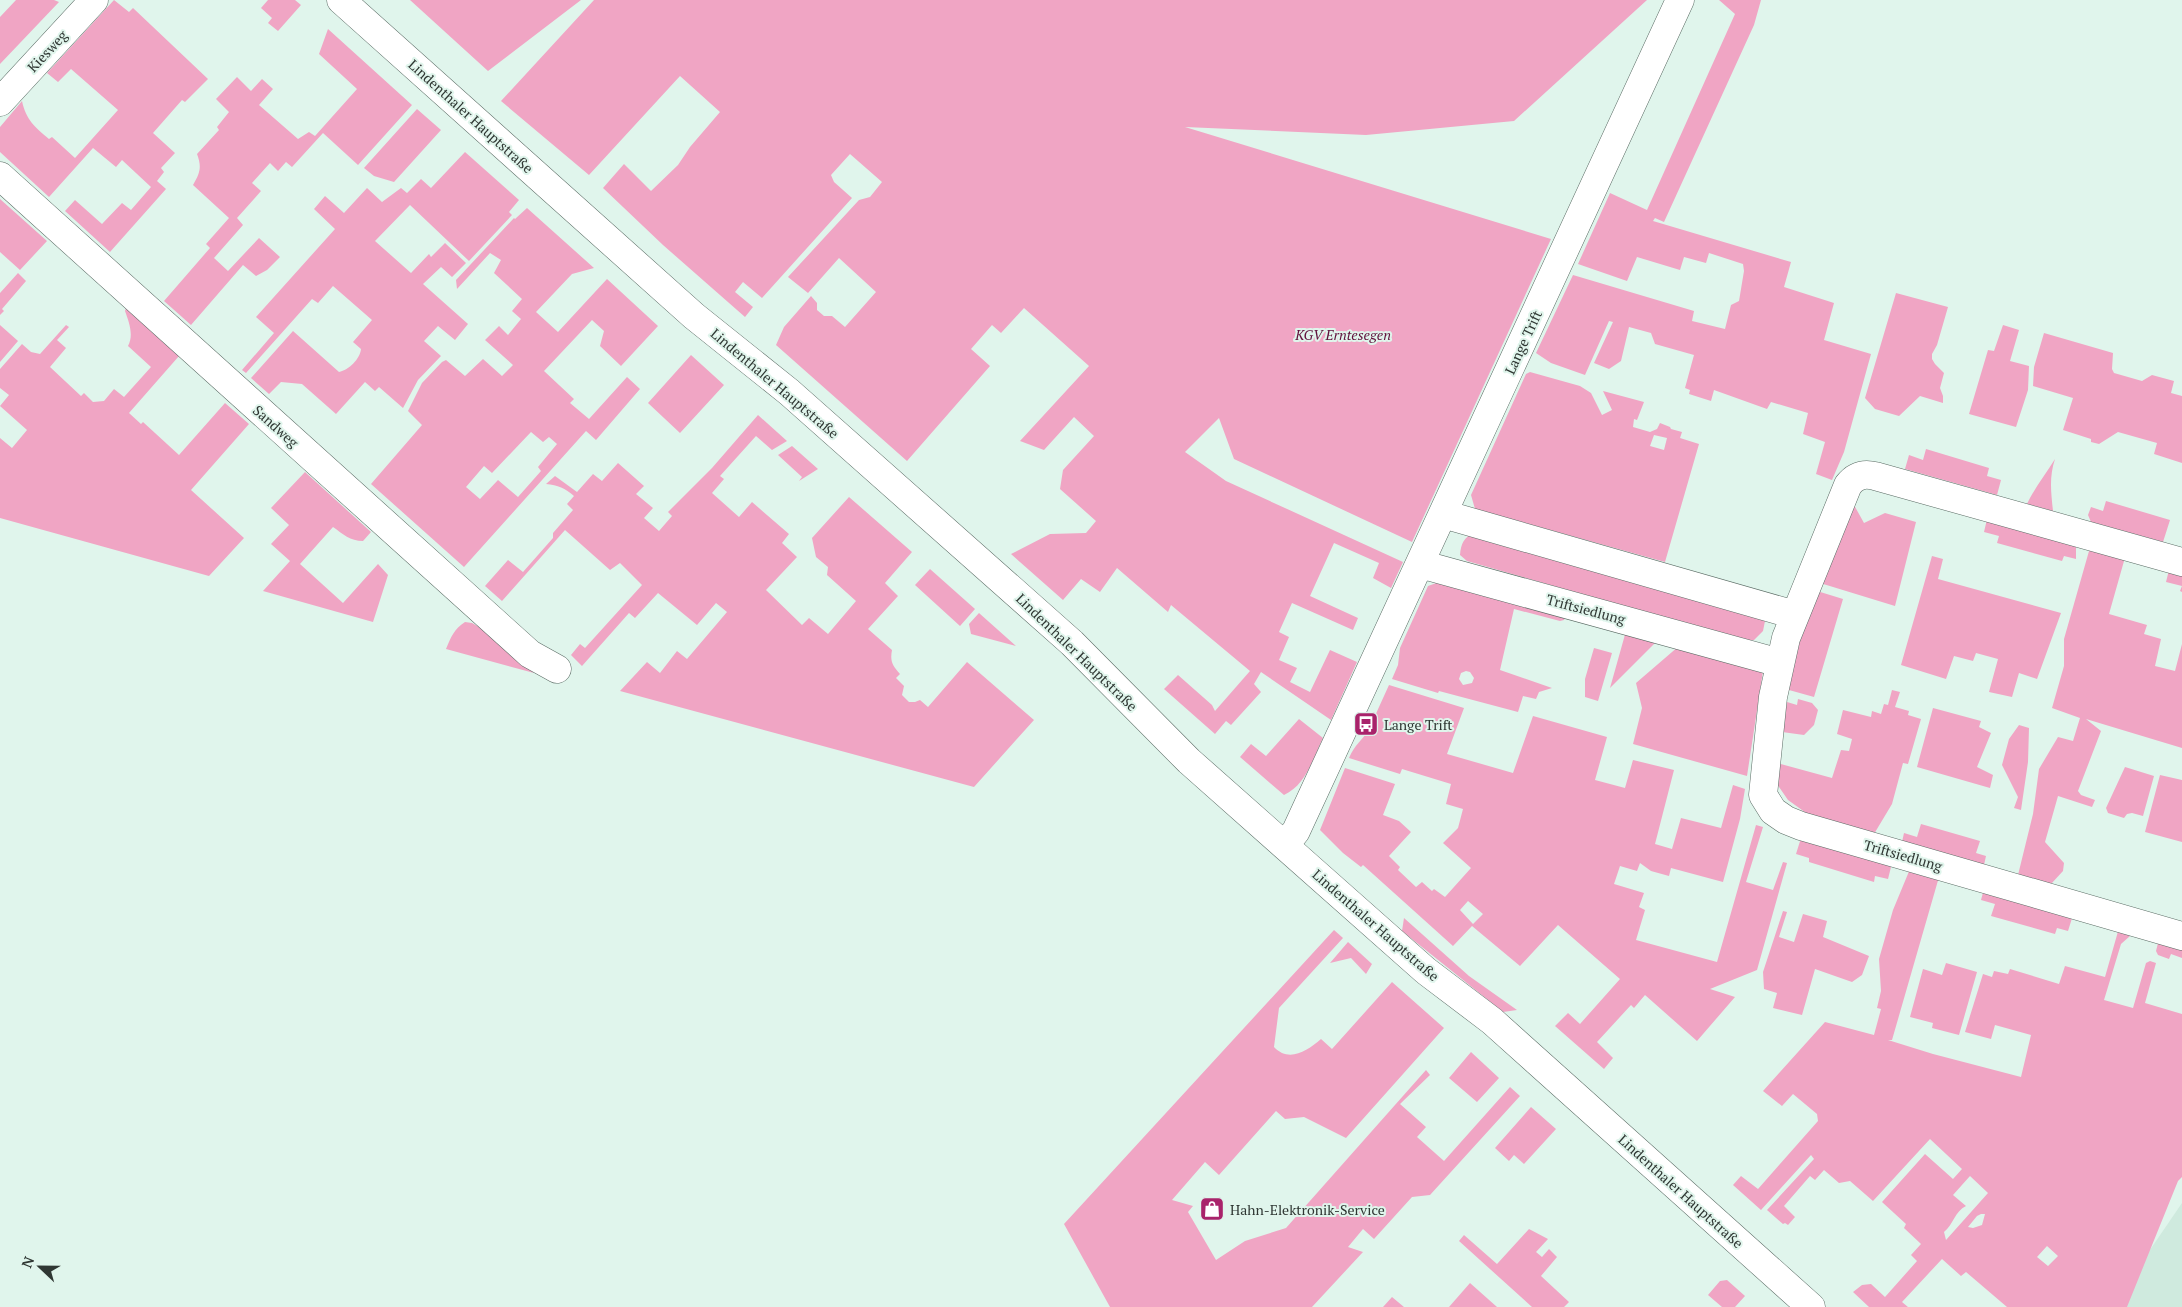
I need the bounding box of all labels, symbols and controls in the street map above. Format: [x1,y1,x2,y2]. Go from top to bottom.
street label: Kiesweg [23,25,72,76]
street label: Lindenthaler Hauptstraße [405,55,537,177]
street label: Lange Trift [1500,306,1546,377]
street label: Lindenthaler Hauptstraße [707,324,843,442]
park label: KGV Erntesegen [1294,325,1391,344]
street label: Sandweg [249,401,303,452]
street label: Lindenthaler Hauptstraße [1012,589,1142,715]
street label: Triftsiedlung [1545,589,1628,629]
bus stop icon: Lange Trift [1353,711,1379,737]
place label: Lange Trift [1384,715,1453,734]
street label: Triftsiedlung [1862,835,1945,875]
street label: Lindenthaler Hauptstraße [1309,865,1443,985]
street label: Lindenthaler Hauptstraße [1615,1130,1747,1252]
shop icon: Hahn-Elektronik-Service [1199,1196,1225,1222]
place label: Hahn-Elektronik-Service [1230,1200,1385,1219]
north arrow [15,1242,65,1292]
text: N [17,1253,38,1270]

